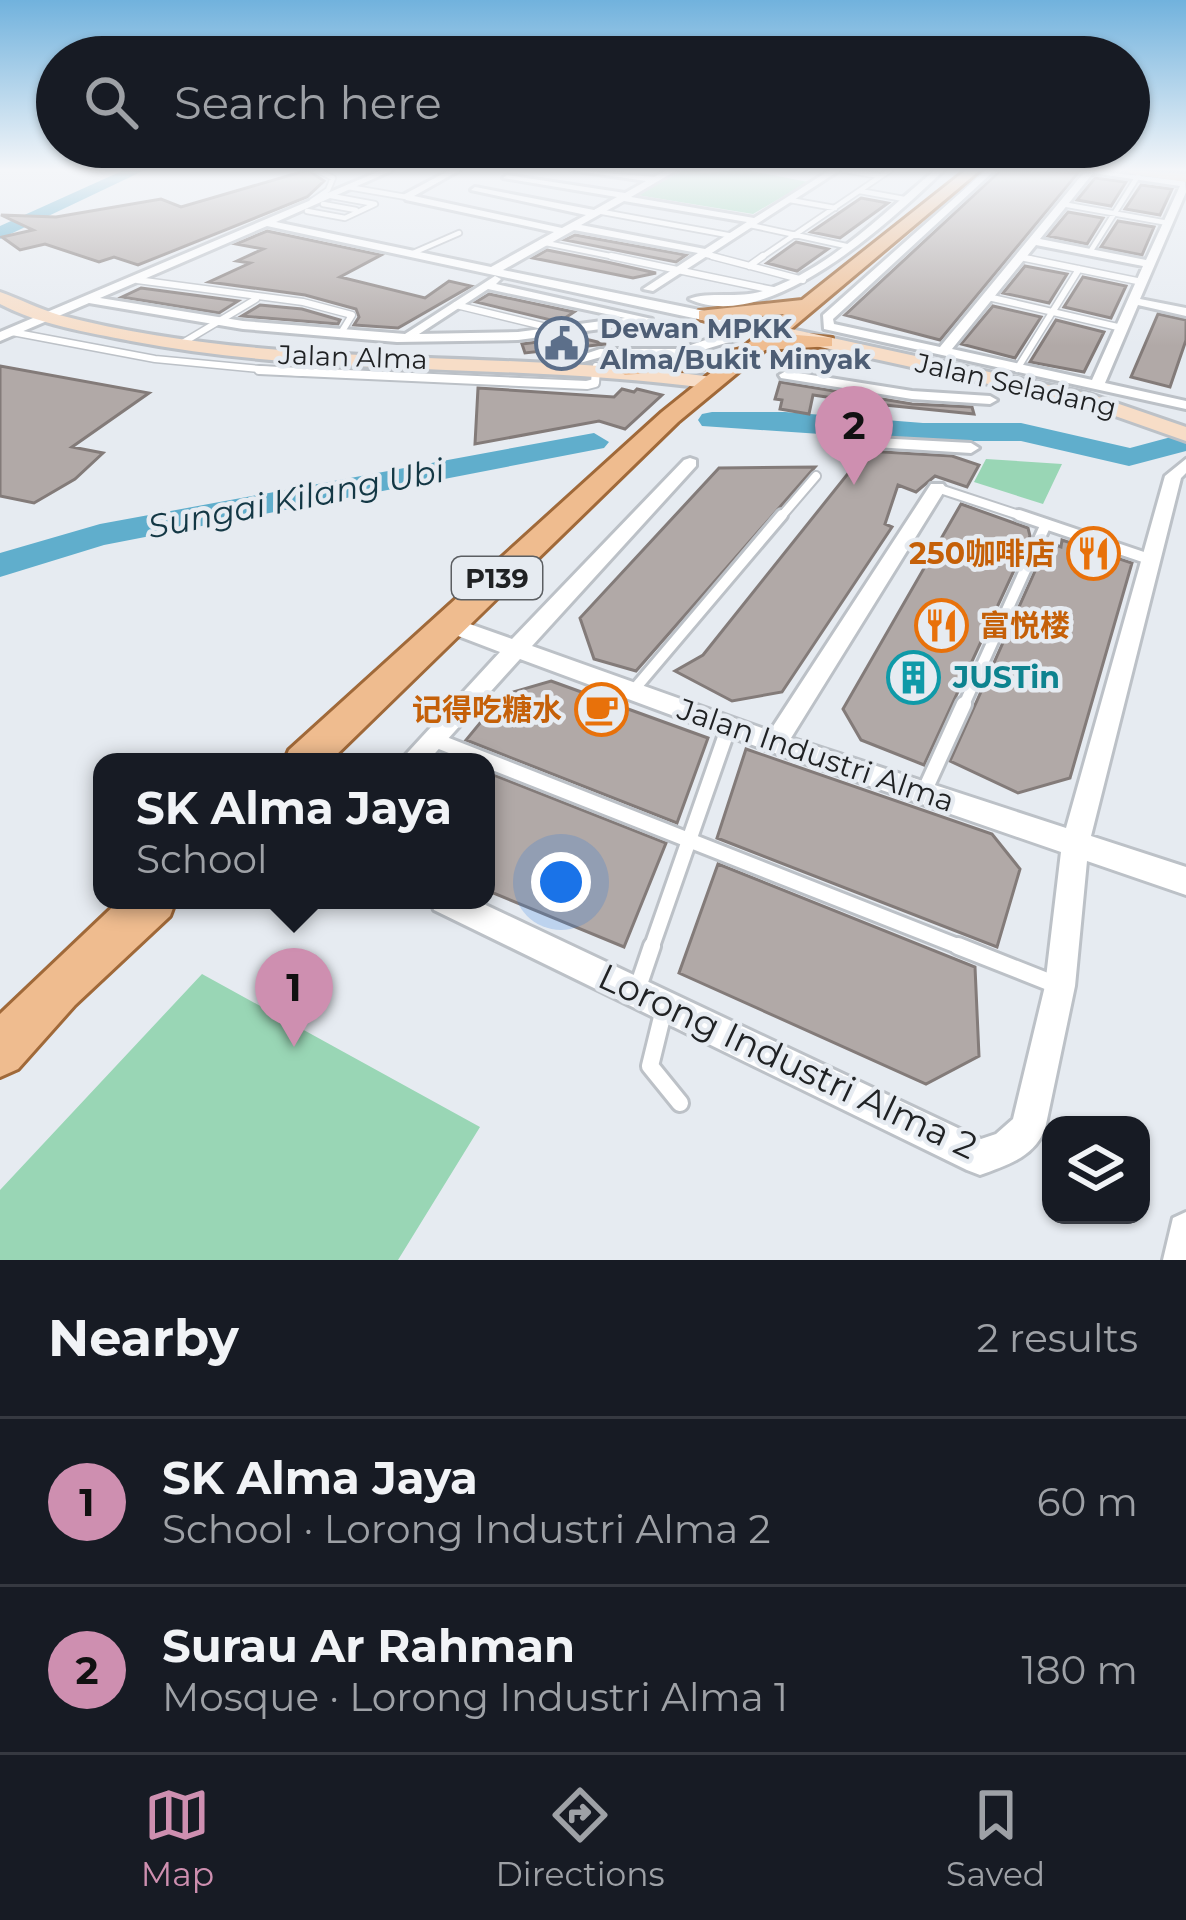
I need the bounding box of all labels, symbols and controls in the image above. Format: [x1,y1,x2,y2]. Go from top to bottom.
search box [36,36,1150,168]
icon: search [78,69,144,135]
text: Search here [174,75,442,130]
place label: Dewan MPKK Alma/Bukit Minyak [599,312,871,376]
public building icon: Dewan MPKK Alma/Bukit Minyak [533,316,589,372]
street label: Jalan Alma [277,338,428,376]
street label: Jalan Seladang [911,346,1120,424]
pin: 2 [815,386,893,485]
water label: Sungai Kilang Ubi [144,450,448,546]
restaurant icon: 250咖啡店 [1066,525,1122,581]
place label: 250咖啡店 [909,535,1055,572]
road number: P139 [452,557,542,599]
restaurant icon: 富悦楼 [913,597,969,653]
place label: 富悦楼 [980,607,1070,644]
building icon: JUSTin [886,649,942,705]
place label: JUSTin [952,659,1060,696]
cafe icon: 记得吃糖水 [573,681,629,737]
street label: Jalan Industri Alma [672,690,959,820]
place label: 记得吃糖水 [412,691,562,728]
popup [93,753,495,909]
text: SK Alma Jaya [136,780,452,835]
text: School [136,835,267,883]
your location [531,852,591,912]
pin: 1 [255,948,333,1047]
street label: Lorong Industri Alma 2 [592,954,984,1168]
map controls [1042,1116,1150,1224]
button: layers [1042,1116,1150,1224]
text: Nearby [48,1307,239,1369]
text: 2 results [977,1314,1138,1362]
text: SK Alma Jaya [162,1450,478,1505]
text: 1 [79,1478,95,1526]
text: 60 m [1037,1478,1138,1526]
text: School · Lorong Industri Alma 2 [162,1505,771,1553]
text: Surau Ar Rahman [162,1618,575,1673]
text: 2 [75,1646,99,1694]
text: 180 m [1022,1646,1138,1694]
text: Mosque · Lorong Industri Alma 1 [162,1673,788,1721]
tab: Map [141,1782,214,1894]
tab: Directions [496,1782,665,1894]
tab: Saved [946,1782,1045,1894]

